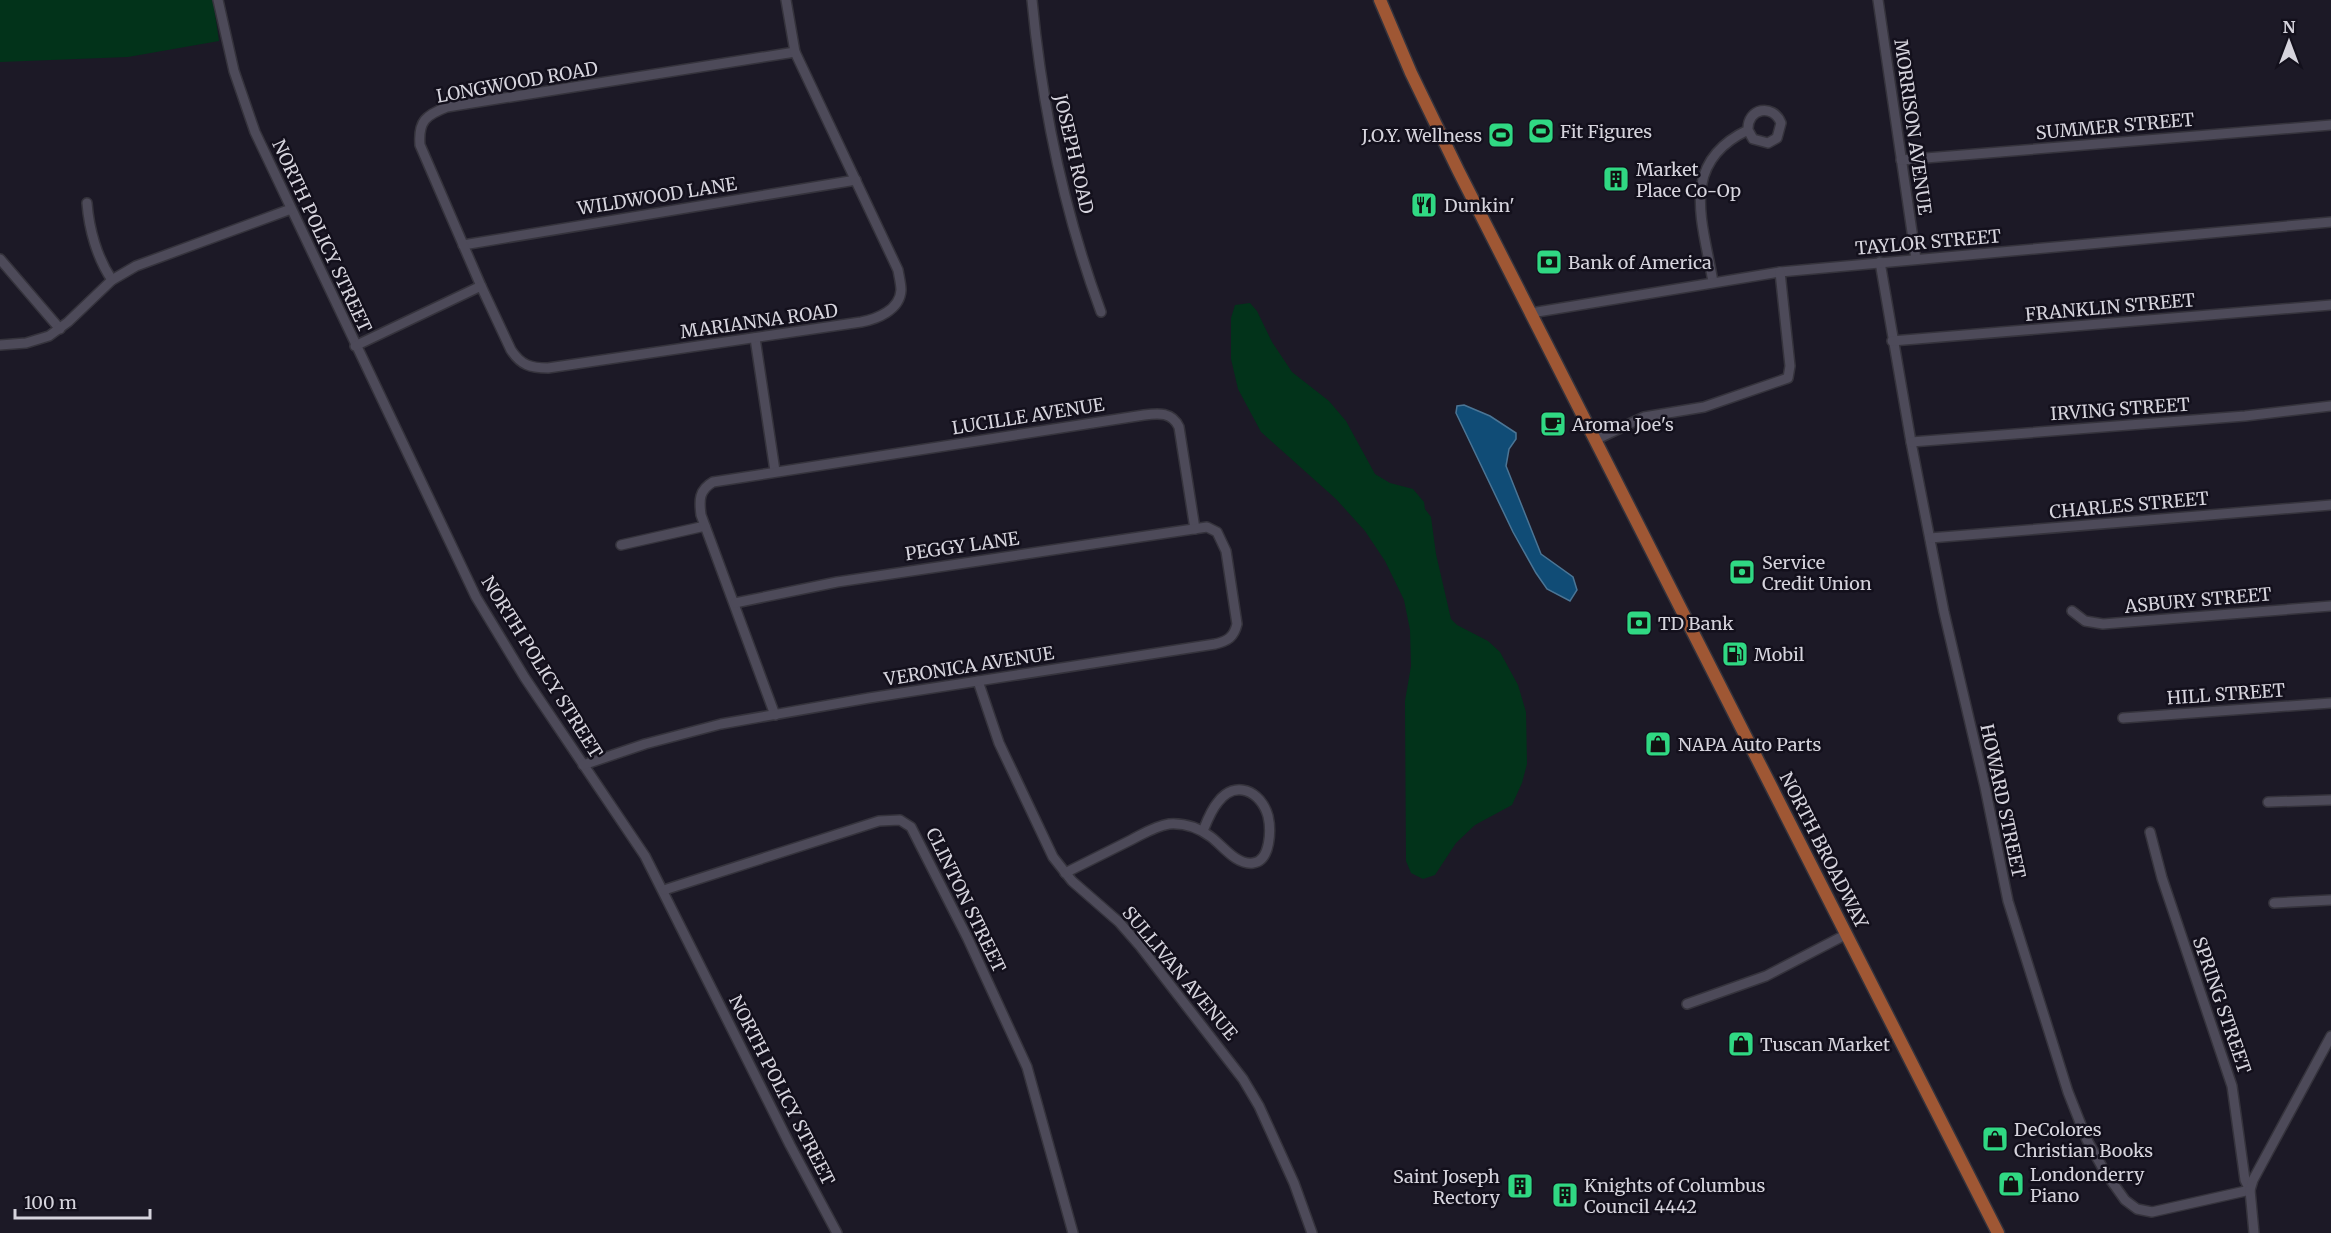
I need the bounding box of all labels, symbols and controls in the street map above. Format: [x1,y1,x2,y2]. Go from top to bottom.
north arrow [2259,12,2319,72]
text: N [2283,17,2296,37]
street label: MORRISON AVENUE [1889,38,1937,217]
street label: LONGWOOD ROAD [434,56,600,108]
street label: JOSEPH ROAD [1049,91,1099,216]
street label: SUMMER STREET [2035,108,2196,144]
sports icon: Fit Figures [1526,116,1556,146]
sports icon: J.O.Y. Wellness [1486,120,1516,150]
place label: Fit Figures [1560,120,1652,143]
place label: J.O.Y. Wellness [1360,124,1482,147]
street label: NORTH POLICY STREET [267,136,377,337]
place label: Market Place Co-Op [1636,158,1741,202]
building icon: Market Place Co-Op [1601,164,1631,194]
street label: WILDWOOD LANE [575,172,739,220]
restaurant icon: Dunkin' [1409,190,1439,220]
place label: Dunkin' [1444,194,1515,217]
street label: TAYLOR STREET [1854,224,2002,260]
bank icon: Bank of America [1534,247,1564,277]
place label: Bank of America [1568,251,1712,274]
street label: FRANKLIN STREET [2024,288,2197,326]
street label: MARIANNA ROAD [679,299,839,343]
street label: LUCILLE AVENUE [950,393,1106,439]
street label: IRVING STREET [2049,393,2191,425]
cafe icon: Aroma Joe's [1538,409,1568,439]
place label: Aroma Joe's [1571,413,1674,436]
street label: CHARLES STREET [2048,487,2210,523]
street label: PEGGY LANE [903,527,1021,565]
place label: Service Credit Union [1762,551,1872,595]
bank icon: Service Credit Union [1727,557,1757,587]
street label: NORTH POLICY STREET [476,572,608,763]
street label: ASBURY STREET [2123,582,2273,618]
bank icon: TD Bank [1624,608,1654,638]
place label: TD Bank [1658,612,1734,635]
fuel station icon: Mobil [1720,639,1750,669]
street label: VERONICA AVENUE [882,641,1056,691]
place label: Mobil [1754,643,1805,666]
street label: HILL STREET [2166,678,2286,710]
street label: HOWARD STREET [1975,722,2031,881]
shop icon: NAPA Auto Parts [1643,729,1673,759]
place label: NAPA Auto Parts [1678,733,1822,756]
street label: NORTH BROADWAY [1775,768,1874,932]
street label: CLINTON STREET [921,824,1011,977]
street label: SULLIVAN AVENUE [1117,901,1243,1045]
street label: SPRING STREET [2188,934,2256,1077]
street label: NORTH POLICY STREET [724,991,840,1189]
shop icon: Tuscan Market [1726,1029,1756,1059]
place label: Tuscan Market [1760,1033,1890,1056]
place label: DeColores Christian Books [2014,1118,2153,1162]
shop icon: DeColores Christian Books [1980,1124,2010,1154]
place label: Londonderry Piano [2030,1163,2145,1207]
place label: Saint Joseph Rectory [1393,1165,1501,1209]
shop icon: Londonderry Piano [1996,1169,2026,1199]
building icon: Saint Joseph Rectory [1505,1171,1535,1201]
place label: Knights of Columbus Council 4442 [1584,1174,1766,1218]
building icon: Knights of Columbus Council 4442 [1550,1180,1580,1210]
scale bar [15,1182,150,1220]
text: 100 m [24,1191,77,1214]

